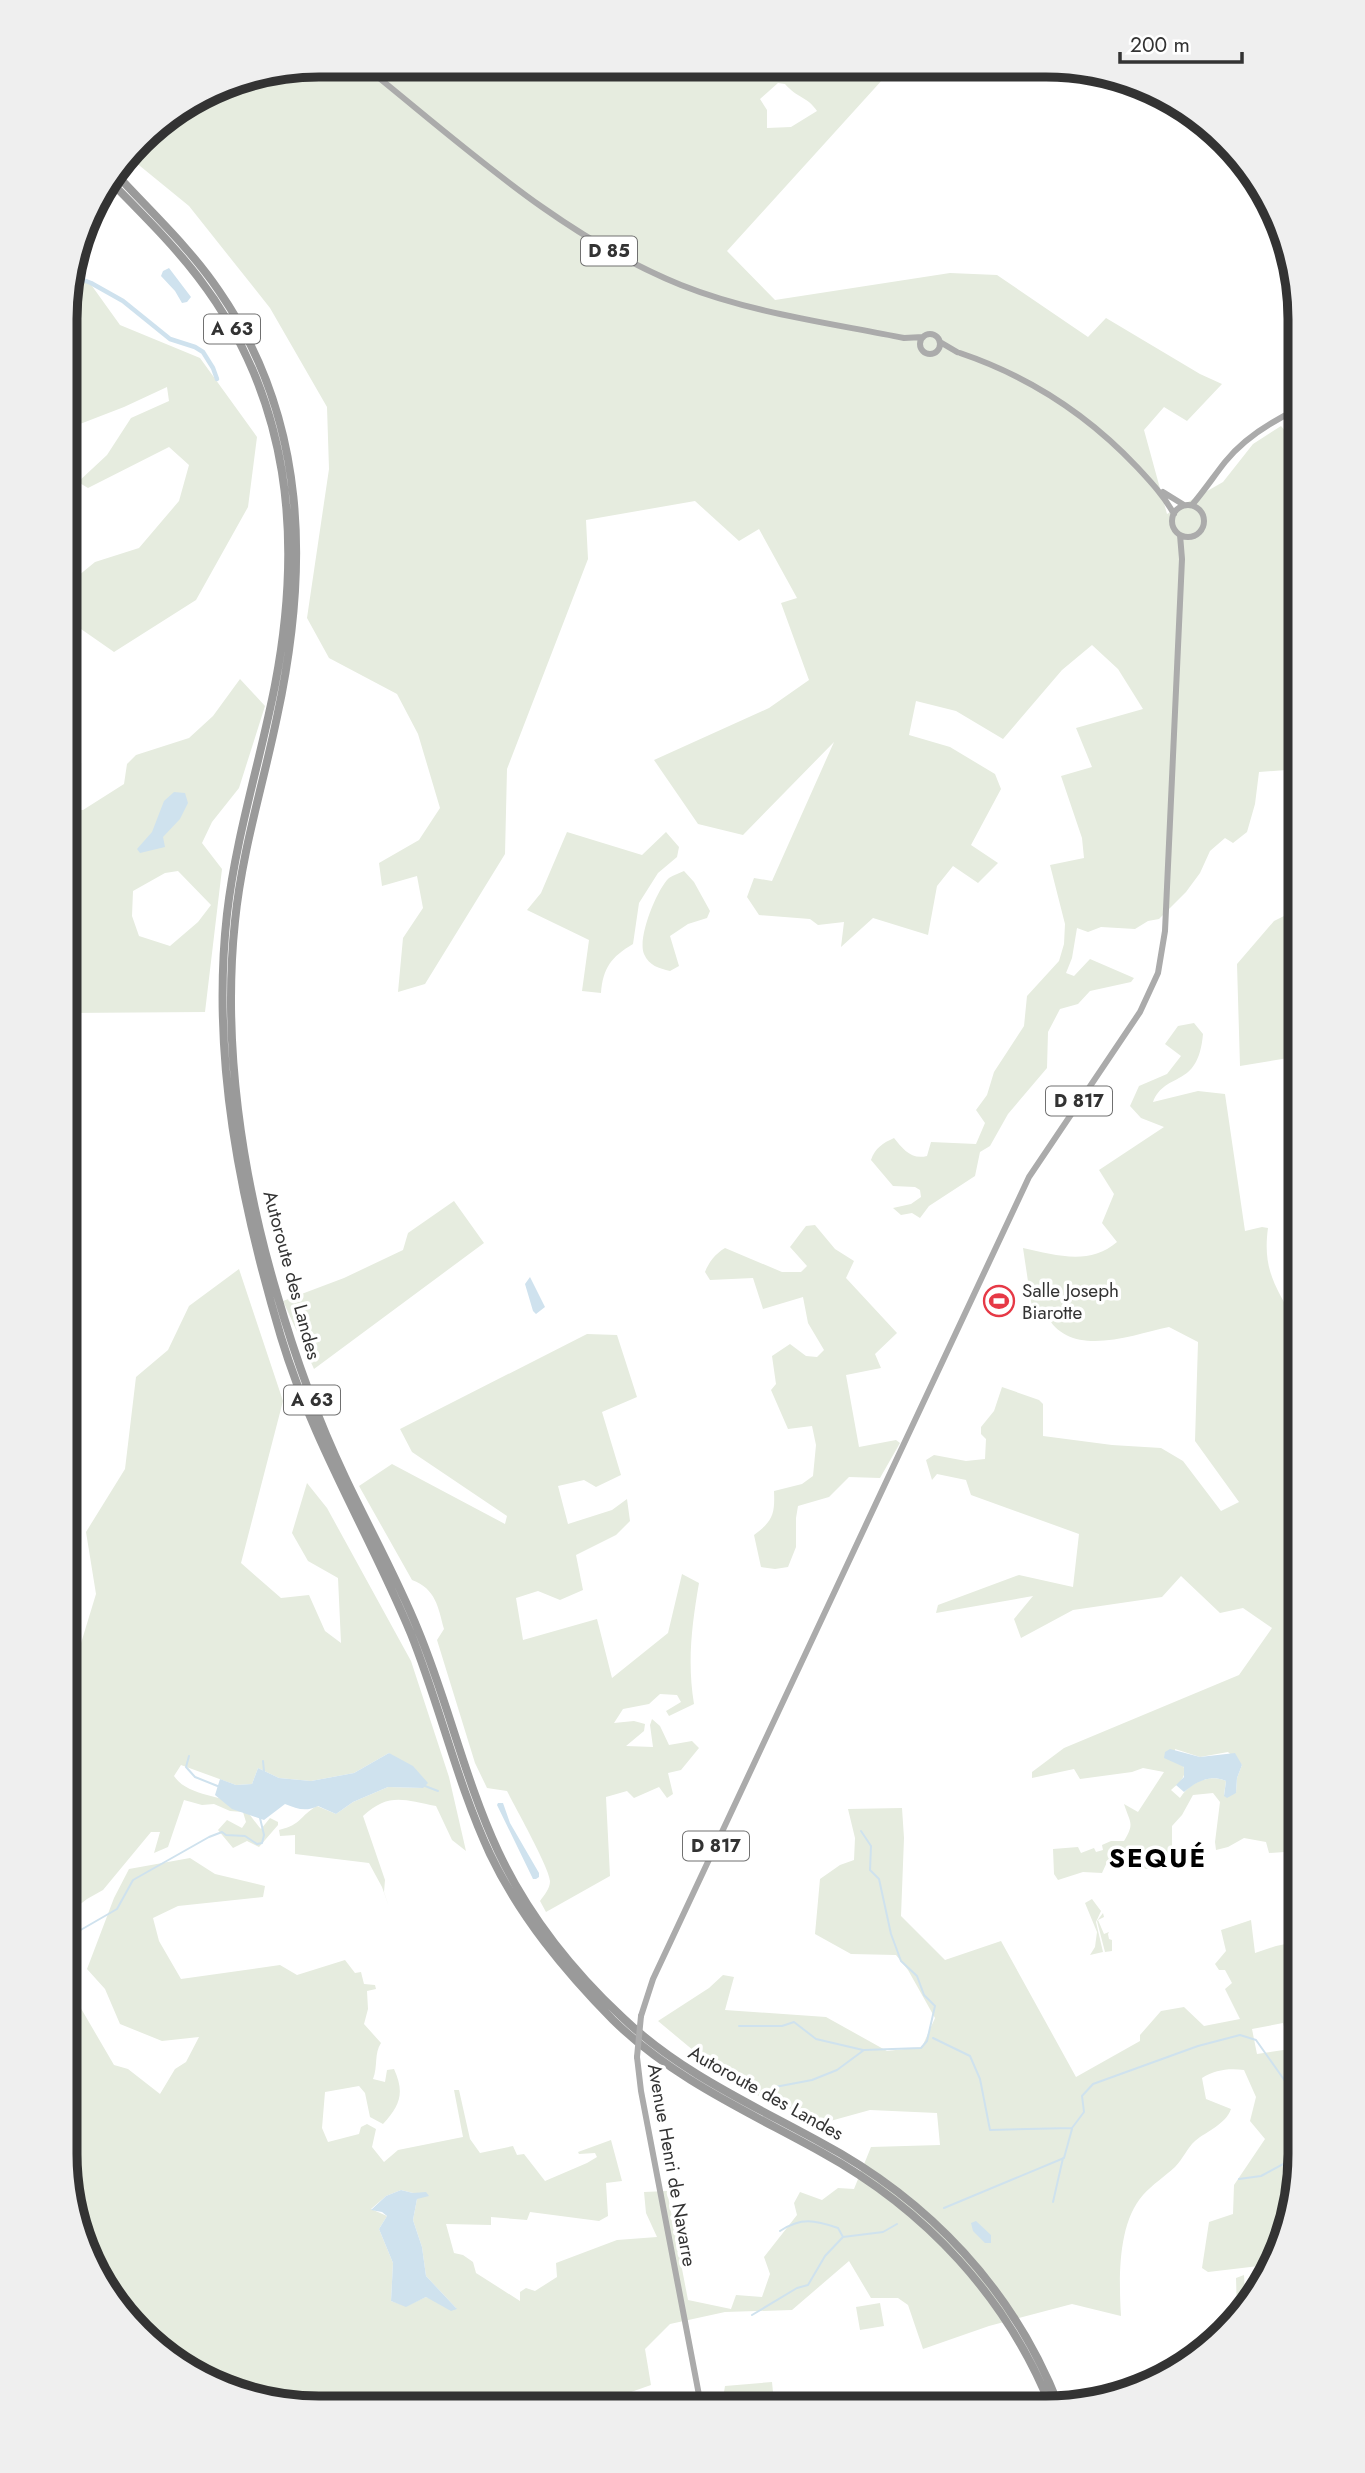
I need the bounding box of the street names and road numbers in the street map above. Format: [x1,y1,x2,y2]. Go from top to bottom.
road number: D 85 [581,236,637,265]
road number: A 63 [204,314,260,344]
road number: D 817 [1046,1086,1112,1116]
street label: Autoroute des Landes [256,1188,328,1363]
road number: A 63 [284,1386,340,1414]
road number: D 817 [683,1832,749,1860]
street label: Autoroute des Landes [684,2039,849,2147]
street label: Avenue Henri de Navarre [641,2061,703,2269]

